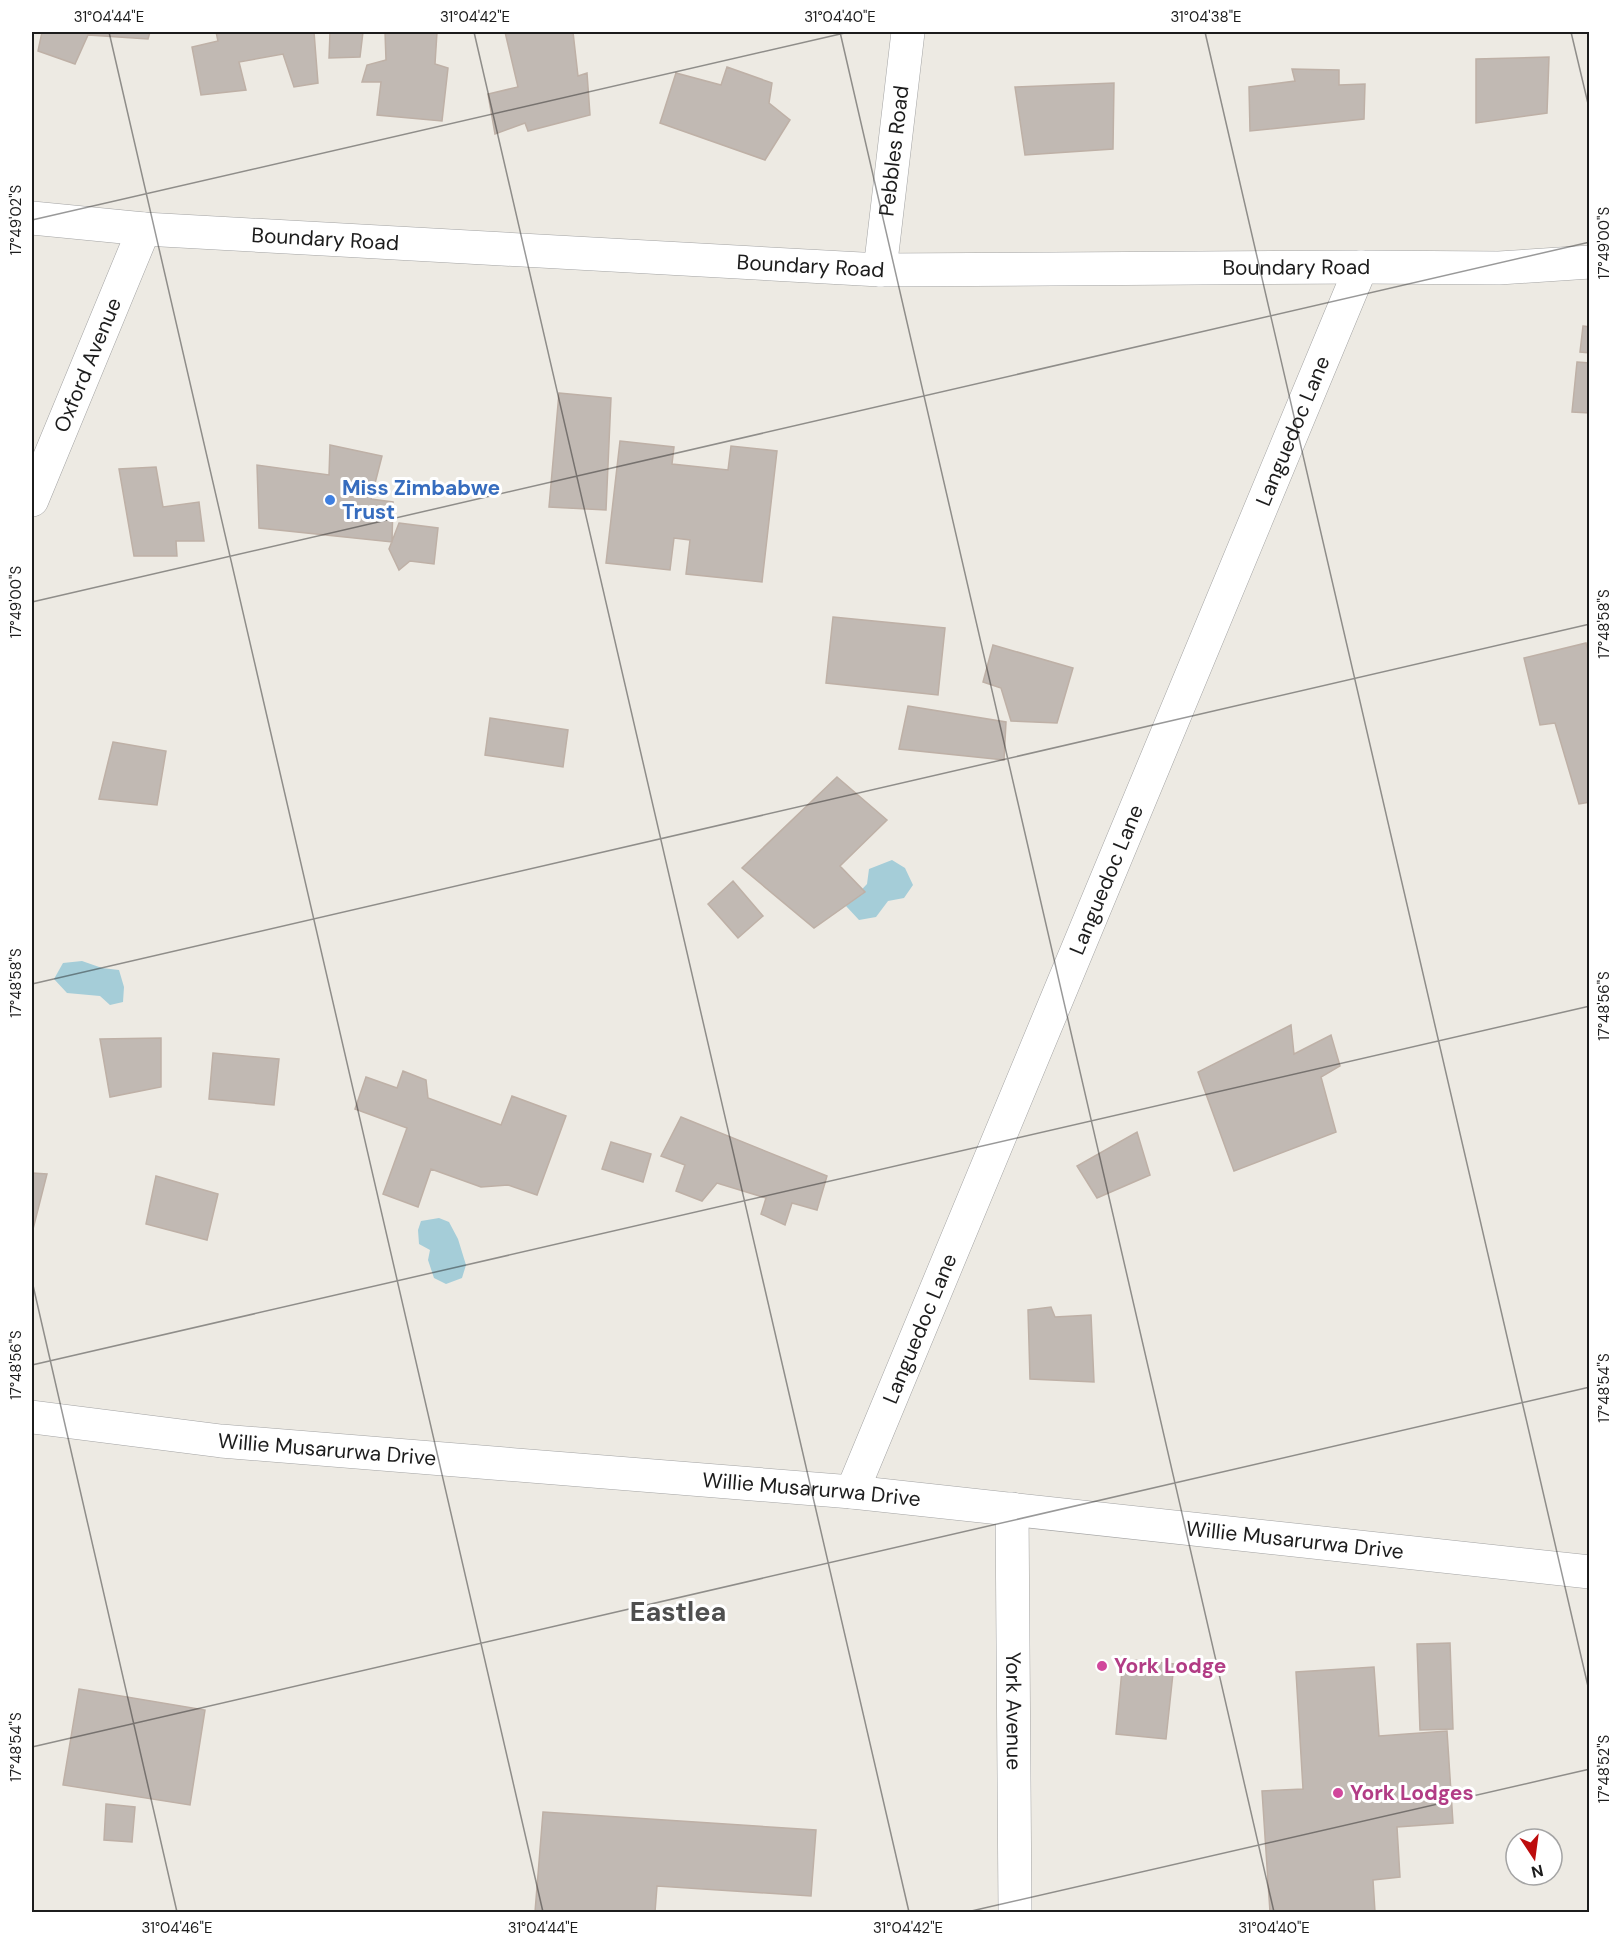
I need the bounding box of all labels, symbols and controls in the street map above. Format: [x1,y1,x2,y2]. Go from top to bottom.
text: 31°04'44"E [74,7,144,27]
text: 31°04'42"E [440,7,510,27]
text: 31°04'40"E [804,7,876,27]
text: 31°04'38"E [1170,7,1242,27]
street label: Pebbles Road [872,84,916,218]
text: 17°49'02"S [6,184,26,255]
text: 17°49'00"S [1594,207,1614,279]
street label: Boundary Road [251,221,400,257]
street label: Boundary Road [736,248,885,284]
street label: Boundary Road [1222,253,1370,282]
street label: Oxford Avenue [47,293,128,437]
street label: Languedoc Lane [1249,352,1337,510]
place label: Miss Zimbabwe Trust [342,474,500,526]
marker: Miss Zimbabwe Trust [323,493,337,507]
text: 17°49'00"S [6,566,26,638]
text: 17°48'58"S [1594,589,1614,659]
street label: Languedoc Lane [1063,800,1150,959]
text: 17°48'58"S [6,948,26,1018]
text: 17°48'56"S [1594,971,1614,1041]
street label: Languedoc Lane [876,1249,964,1408]
text: 17°48'56"S [6,1330,26,1400]
text: 17°48'54"S [1594,1353,1614,1423]
street label: Willie Musarurwa Drive [217,1427,438,1472]
street label: Willie Musarurwa Drive [701,1466,922,1513]
street label: Willie Musarurwa Drive [1184,1514,1405,1566]
district label: Eastlea [630,1594,726,1629]
street label: York Avenue [999,1652,1028,1770]
place label: York Lodge [1114,1652,1226,1680]
marker: York Lodge [1095,1659,1109,1673]
text: 17°48'54"S [6,1712,26,1782]
text: 17°48'52"S [1594,1734,1614,1803]
place label: York Lodges [1350,1779,1474,1807]
marker: York Lodges [1331,1786,1345,1800]
north arrow [1504,1827,1564,1887]
text: N [1529,1860,1545,1883]
text: 31°04'46"E [142,1918,212,1938]
text: 31°04'44"E [508,1918,578,1938]
text: 31°04'42"E [873,1918,943,1938]
text: 31°04'40"E [1238,1918,1310,1938]

